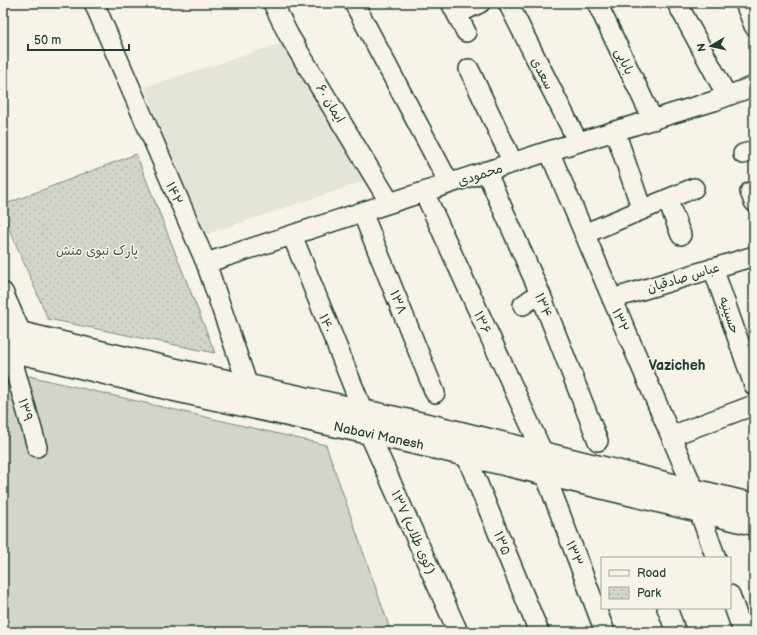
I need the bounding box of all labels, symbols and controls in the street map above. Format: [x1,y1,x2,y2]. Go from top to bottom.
scale bar [28,26,129,52]
north arrow [691,26,731,66]
text: 50 m [34,33,61,48]
text: N [695,42,709,53]
street label: بابایی [610,46,637,78]
street label: سعدی [527,55,557,92]
street label: ایمان ۶۰ [312,81,348,126]
street label: محمودی [456,160,505,190]
street label: ۱۴۲ [162,180,186,207]
park label: پارک نبوی منش [56,243,138,259]
street label: عباس صادقیان [645,259,721,297]
street label: ۱۳۸ [386,288,410,317]
street label: ۱۳۴ [531,291,555,320]
street label: حسینیه [715,295,743,336]
street label: ۱۳۲ [608,306,632,335]
street label: ۱۳۶ [470,309,494,336]
street label: ۱۴۰ [315,312,337,335]
district label: Vazicheh [649,357,705,374]
street label: ۱۳۹ [14,397,36,424]
street label: Nabavi Manesh [332,419,425,453]
street label: ۱۳۷ (کوی طلاب) [387,488,439,577]
street label: ۱۳۵ [490,529,514,558]
street label: ۱۳۳ [562,538,586,568]
legend [601,557,731,609]
text: Road [637,566,666,581]
text: Park [637,586,661,601]

